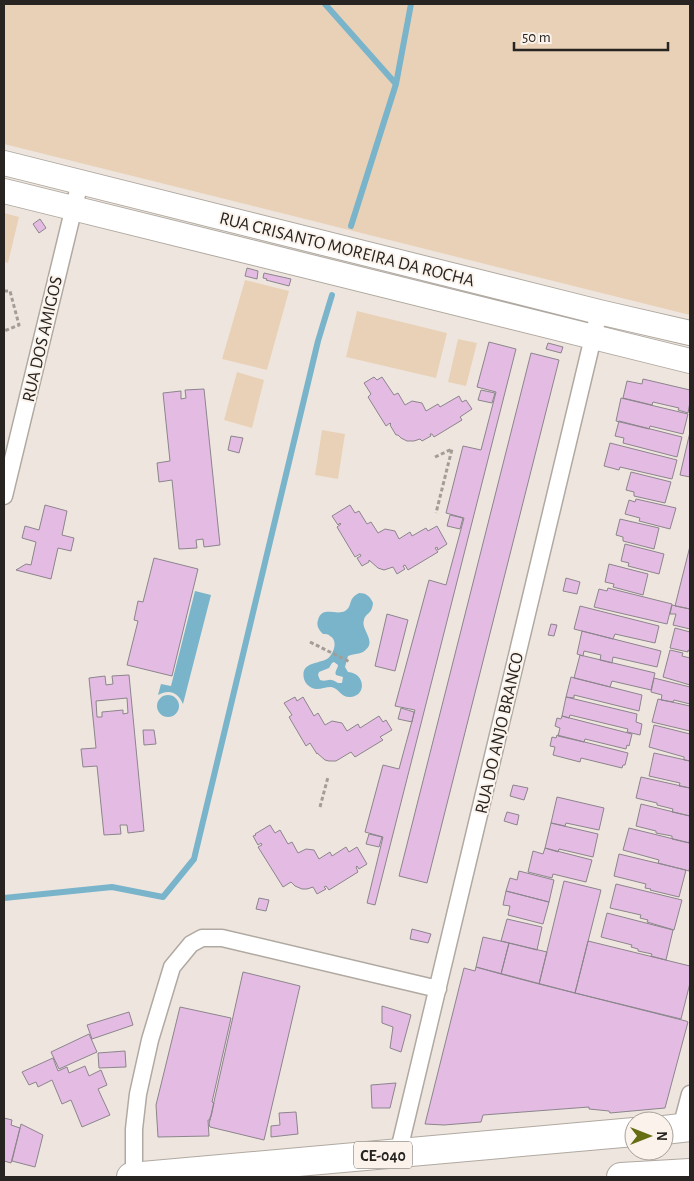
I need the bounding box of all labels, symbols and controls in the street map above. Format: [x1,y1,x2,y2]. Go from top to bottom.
scale bar [514,20,668,52]
text: 50 m [522,30,551,45]
street label: RUA CRISANTO MOREIRA DA ROCHA [217,210,477,291]
street label: RUA DOS AMIGOS [20,275,66,404]
street label: RUA DO ANJO BRANCO [473,651,527,816]
north arrow [624,1111,674,1161]
text: N [654,1131,668,1141]
road number: CE-040 [354,1142,412,1168]

